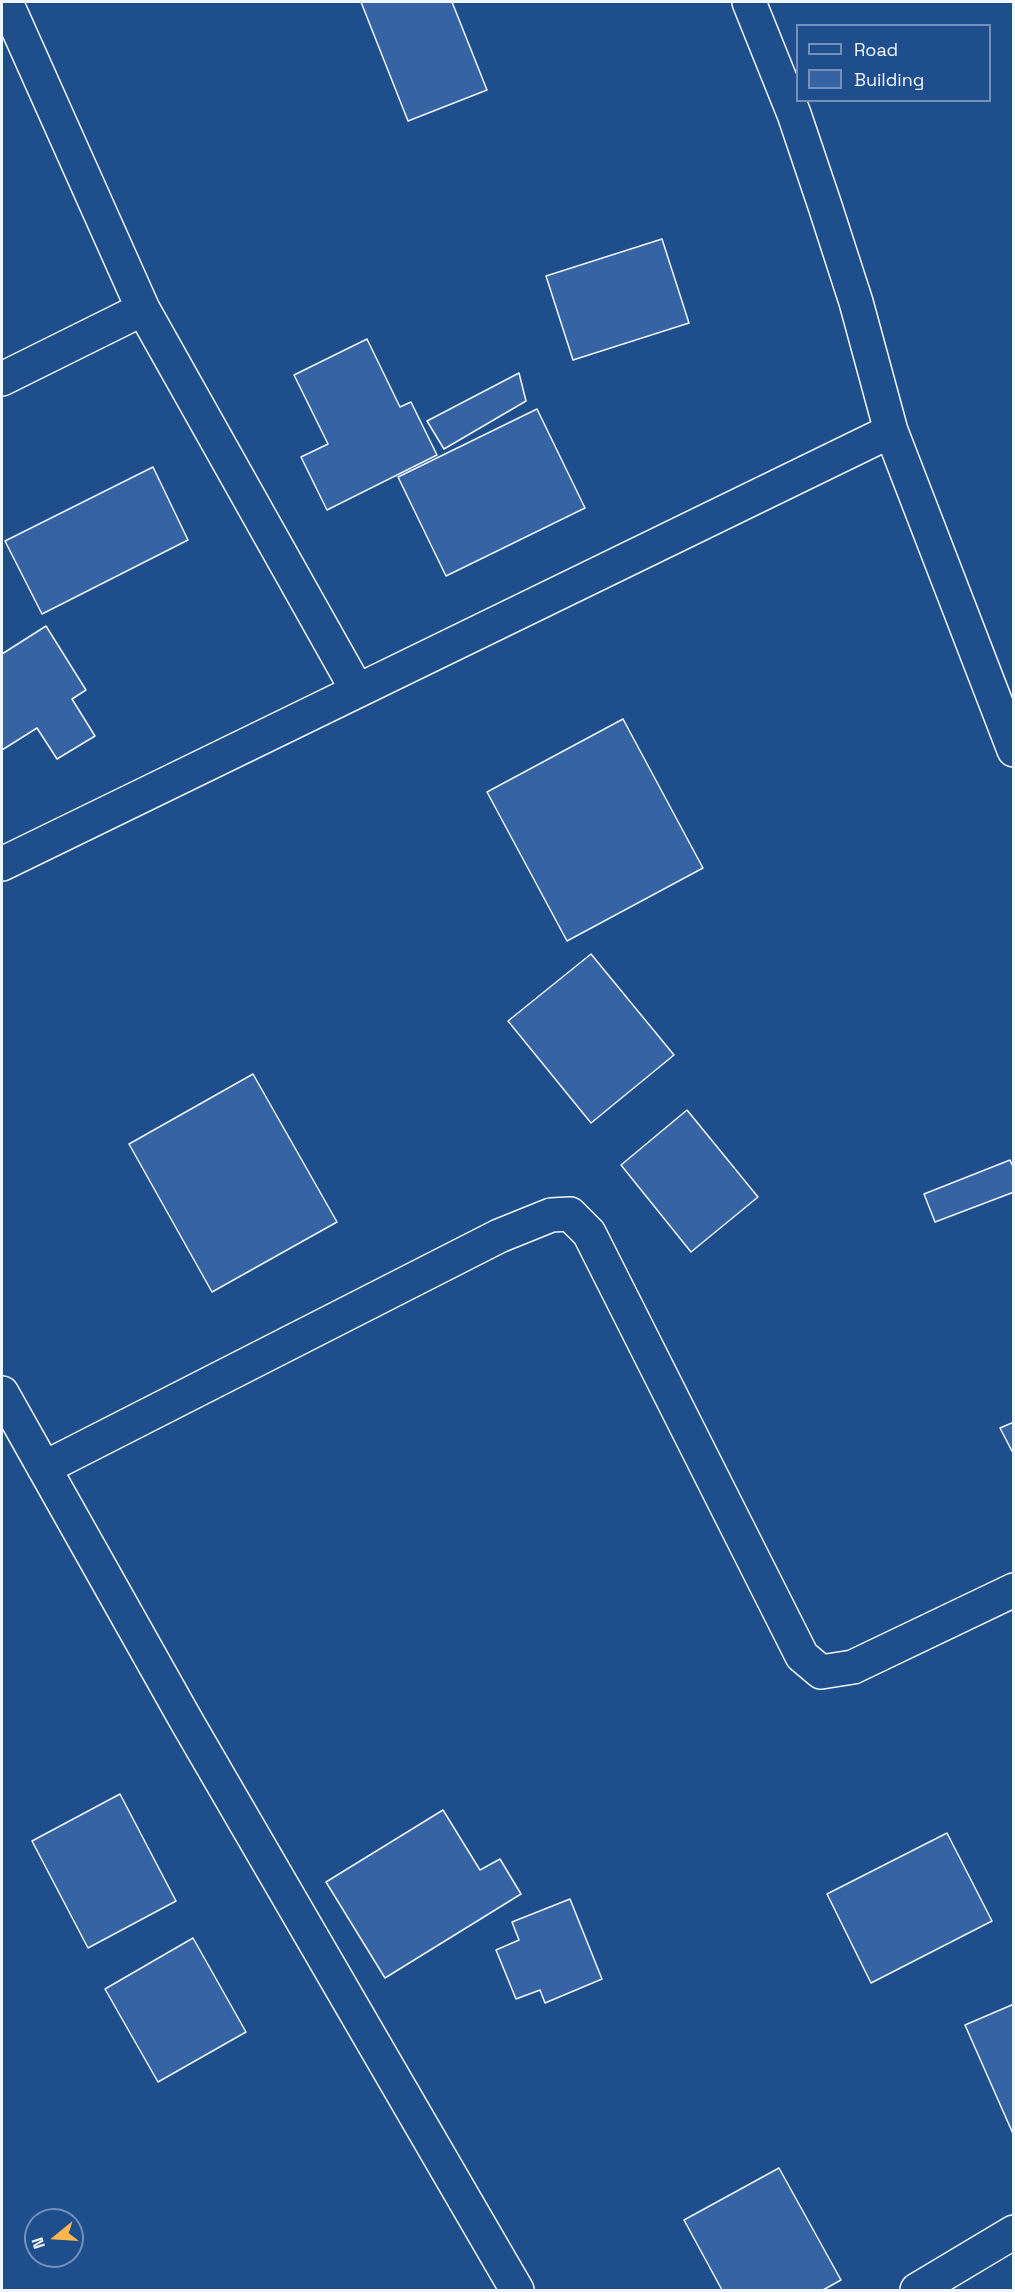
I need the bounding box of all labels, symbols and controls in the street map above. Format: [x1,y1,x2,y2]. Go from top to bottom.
legend [796,24,991,102]
text: Road [854,38,898,61]
text: Building [854,68,924,91]
north arrow [24,2208,84,2268]
text: N [27,2235,50,2251]

